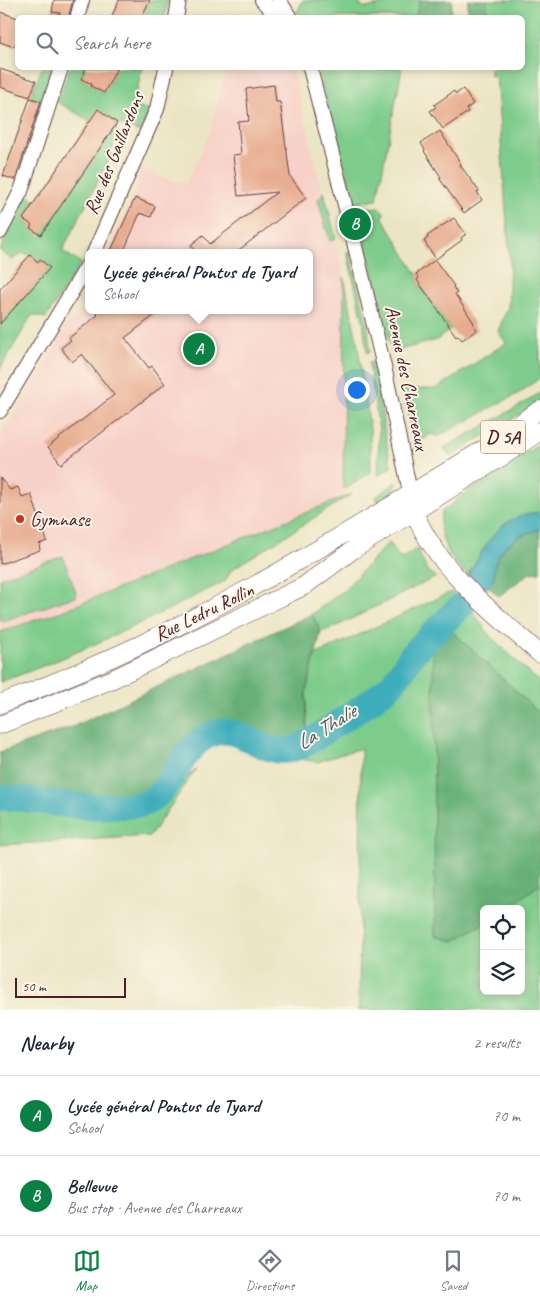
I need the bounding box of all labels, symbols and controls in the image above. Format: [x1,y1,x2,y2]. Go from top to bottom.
search box [15,15,525,70]
icon: search [33,29,61,57]
text: Search here [73,31,150,55]
street label: Rue des Gaillardons [78,86,151,218]
pin: B [339,205,371,243]
popup [85,249,313,314]
text: Lycée général Pontus de Tyard [103,260,295,284]
text: School [103,284,137,304]
street label: Avenue des Charreaux [379,303,435,455]
pin: A [183,330,215,368]
your location [344,377,370,403]
road number: D 5A [480,421,526,454]
place label: Gymnase [30,507,91,532]
marker: Gymnase [14,513,26,525]
street label: Rue Ledru Rollin [150,577,259,647]
water label: La Thalie [291,697,363,755]
map controls [480,905,525,995]
button: locate [480,905,525,950]
button: layers [480,950,525,995]
scale bar [15,975,126,998]
text: 50 m [22,978,46,995]
text: Nearby [20,1030,73,1056]
text: 2 results [473,1033,520,1053]
text: Lycée général Pontus de Tyard [67,1094,260,1118]
text: A [32,1106,40,1126]
text: 70 m [493,1106,520,1126]
text: School [67,1118,101,1138]
text: Bellevue [67,1174,116,1198]
text: B [32,1186,40,1206]
text: 70 m [493,1186,520,1206]
text: Bus stop · Avenue des Charreaux [67,1198,242,1218]
tab: Map [73,1247,101,1294]
tab: Directions [246,1247,294,1294]
tab: Saved [439,1247,467,1294]

